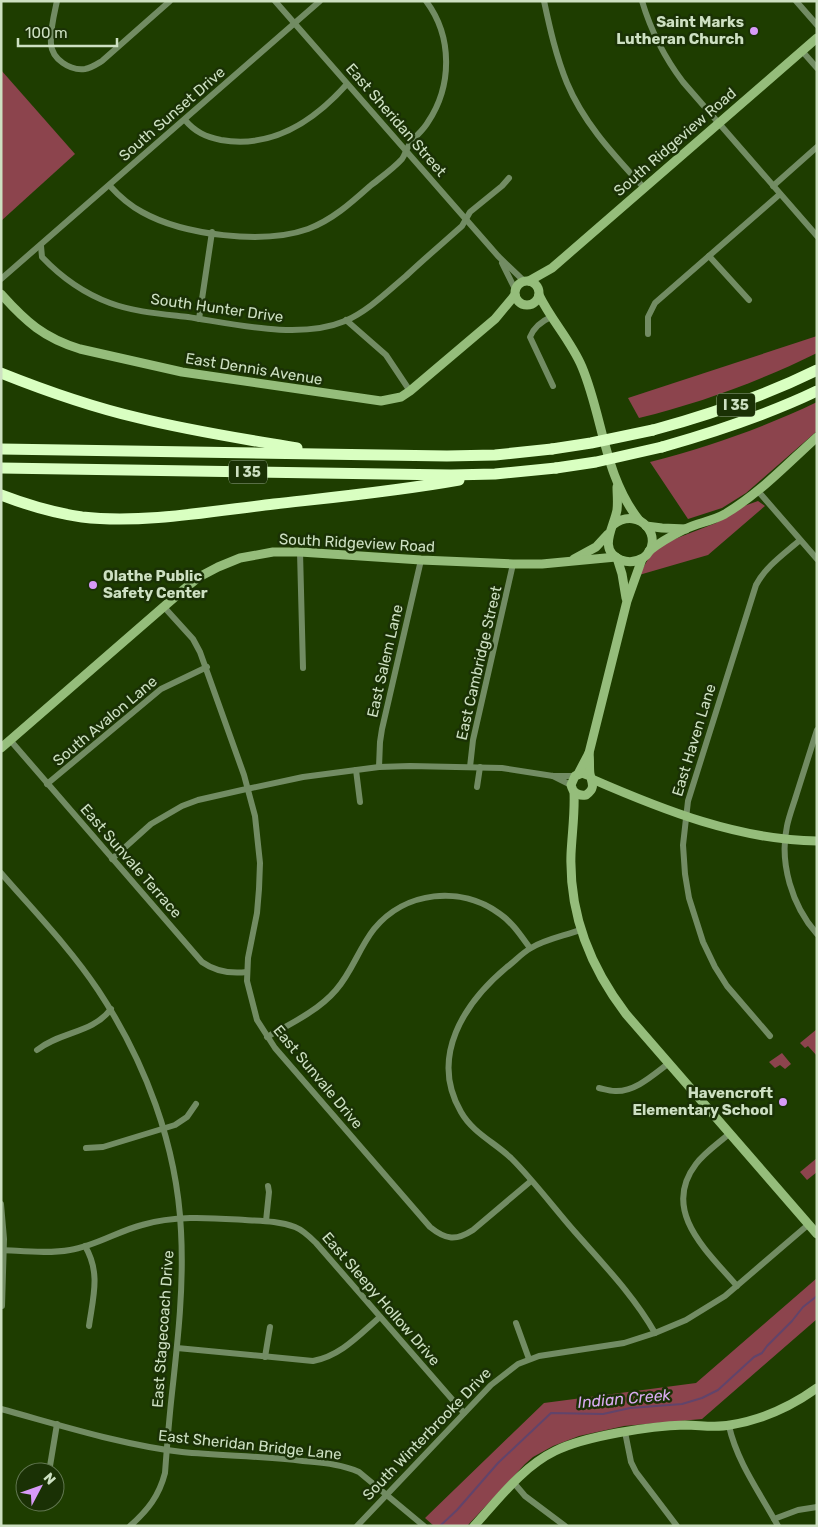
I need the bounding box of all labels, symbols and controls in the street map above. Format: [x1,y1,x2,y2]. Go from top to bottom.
place label: Saint Marks Lutheran Church [616,13,744,48]
scale bar [18,15,116,47]
text: 100 m [25,24,67,42]
marker: Saint Marks Lutheran Church [748,25,760,37]
street label: East Sheridan Street [342,60,450,180]
street label: South Sunset Drive [115,63,229,165]
street label: South Ridgeview Road [610,84,740,200]
street label: South Hunter Drive [150,290,284,326]
street label: East Dennis Avenue [184,349,324,389]
road number: I 35 [717,394,755,416]
road number: I 35 [229,461,267,484]
street label: South Ridgeview Road [279,530,435,556]
place label: Olathe Public Safety Center [103,567,208,602]
marker: Olathe Public Safety Center [87,579,99,591]
street label: East Cambridge Street [452,584,506,742]
street label: East Salem Lane [363,603,407,719]
street label: South Avalon Lane [49,672,161,770]
street label: East Haven Lane [668,682,720,798]
street label: East Sunvale Terrace [77,800,185,922]
street label: East Sunvale Drive [269,1021,367,1133]
place label: Havencroft Elementary School [632,1084,773,1119]
marker: Havencroft Elementary School [777,1096,789,1108]
street label: East Sleepy Hollow Drive [318,1229,444,1369]
street label: East Stagecoach Drive [149,1250,177,1408]
street label: South Winterbrooke Drive [359,1364,495,1504]
water label: Indian Creek [577,1385,672,1412]
street label: East Sheridan Bridge Lane [157,1426,343,1464]
north arrow [15,1462,65,1512]
text: N [40,1469,59,1488]

